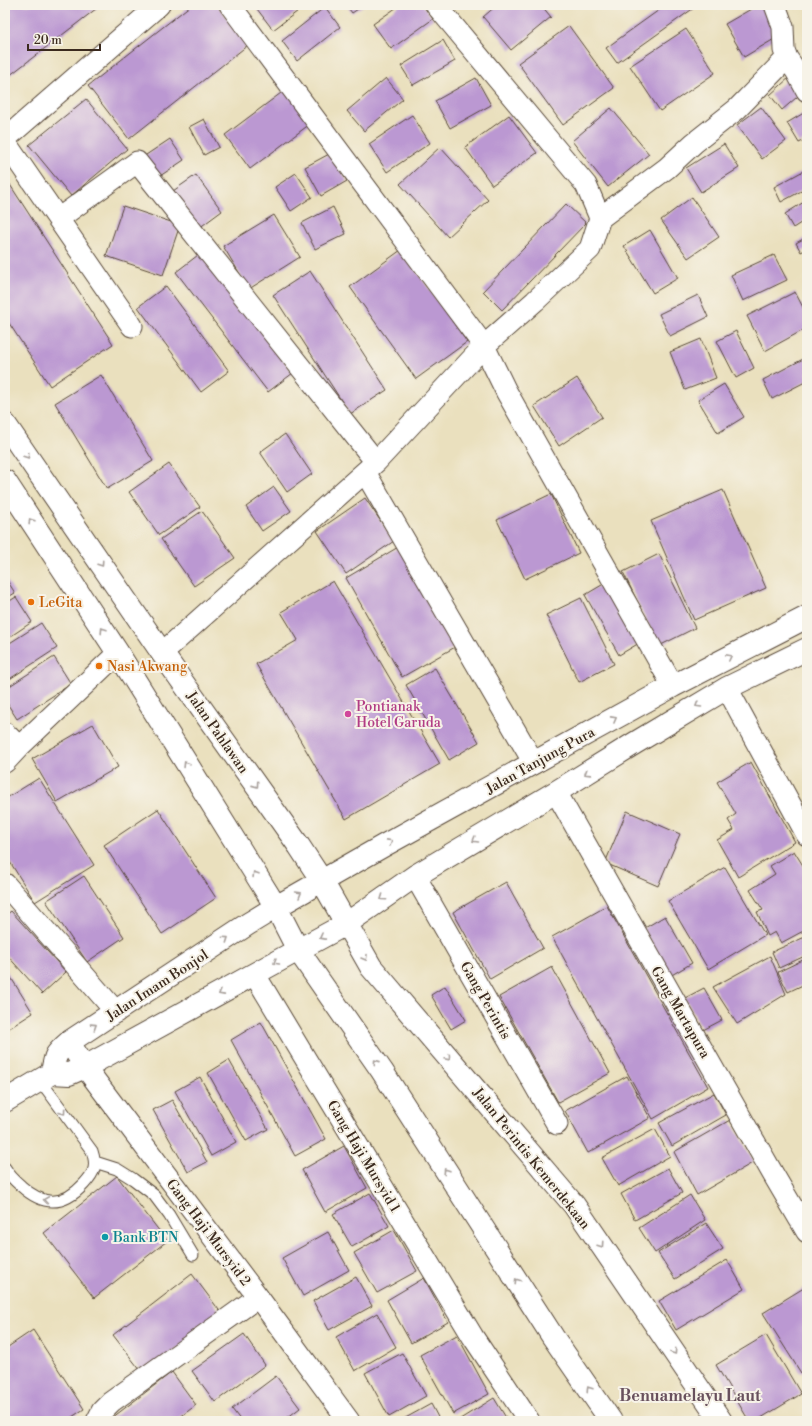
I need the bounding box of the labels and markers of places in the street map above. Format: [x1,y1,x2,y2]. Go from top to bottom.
place label: LeGita [39,594,83,612]
marker: LeGita [26,597,36,607]
place label: Nasi Akwang [107,658,188,676]
marker: Nasi Akwang [94,661,104,671]
place label: Pontianak Hotel Garuda [356,698,442,732]
marker: Pontianak Hotel Garuda [343,709,353,719]
place label: Bank BTN [112,1229,179,1247]
marker: Bank BTN [100,1232,110,1242]

